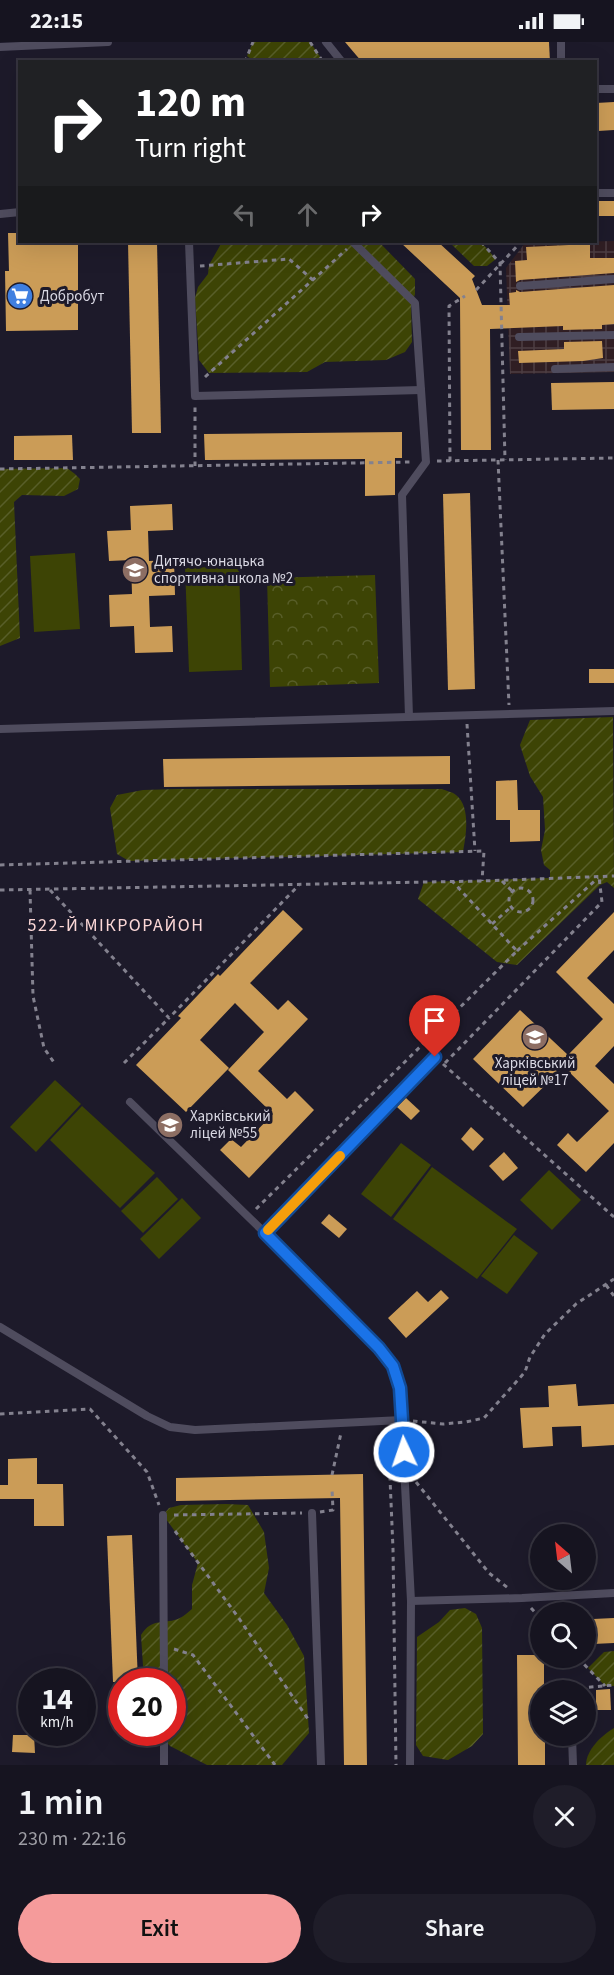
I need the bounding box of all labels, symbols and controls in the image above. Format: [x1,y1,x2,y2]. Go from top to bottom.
text: 22:15 [30,5,83,37]
text: 120 m [135,73,246,133]
icon: right [36,84,114,162]
text: Turn right [135,129,246,168]
icon: left [228,198,261,231]
icon: ahead [291,198,324,231]
icon: right [354,198,387,231]
supermarket icon: Добробут [5,281,35,311]
place label: Добробут [40,286,104,307]
place label: Дитячо-юнацька спортивна школа №2 [154,551,293,589]
school or university icon: Дитячо-юнацька спортивна школа №2 [120,555,150,585]
district label: 522-Й МІКРОРАЙОН [28,913,204,938]
pin [409,995,460,1057]
icon: arrive [418,1004,451,1037]
school or university icon: Харківський ліцей №17 [520,1022,550,1052]
place label: Харківський ліцей №17 [495,1053,575,1091]
place label: Харківський ліцей №55 [190,1106,271,1144]
school or university icon: Харківський ліцей №55 [155,1110,185,1140]
position arrow [372,1420,436,1484]
north arrow [530,1524,596,1590]
map controls [530,1524,596,1746]
button: search [530,1602,596,1668]
speed limit sign: 20 [108,1668,186,1746]
text: 14 [41,1678,73,1721]
button: layers [530,1680,596,1746]
text: km/h [40,1712,74,1733]
text: 1 min [18,1777,104,1828]
button: close [533,1785,596,1848]
text: 230 m · 22:16 [18,1825,126,1853]
button: Exit [18,1894,301,1963]
button: Share [313,1894,596,1963]

